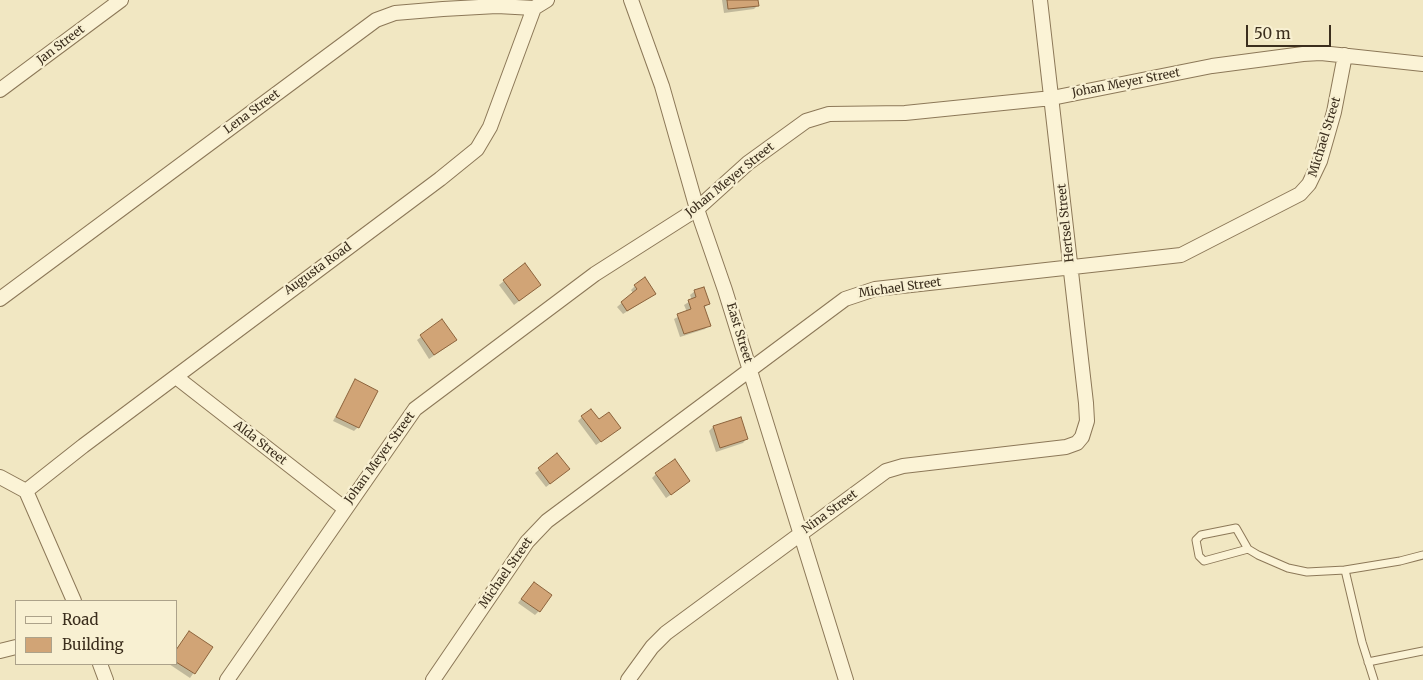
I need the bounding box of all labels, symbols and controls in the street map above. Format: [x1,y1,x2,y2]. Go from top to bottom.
scale bar [1248,15,1333,47]
street label: Jan Street [34,23,88,67]
text: 50 m [1254,24,1291,43]
street label: Johan Meyer Street [1071,65,1181,101]
street label: Lena Street [221,87,283,137]
street label: Michael Street [1306,95,1344,179]
street label: Johan Meyer Street [683,140,777,220]
street label: Hertsel Street [1055,183,1077,263]
street label: Augusta Road [282,240,354,298]
street label: Michael Street [858,275,942,301]
street label: East Street [723,301,755,365]
street label: Johan Meyer Street [342,409,418,507]
street label: Alda Street [231,418,289,468]
street label: Nina Street [800,487,860,537]
street label: Michael Street [476,535,536,611]
legend [15,600,178,665]
text: Road [62,610,98,629]
text: Building [62,635,124,654]

